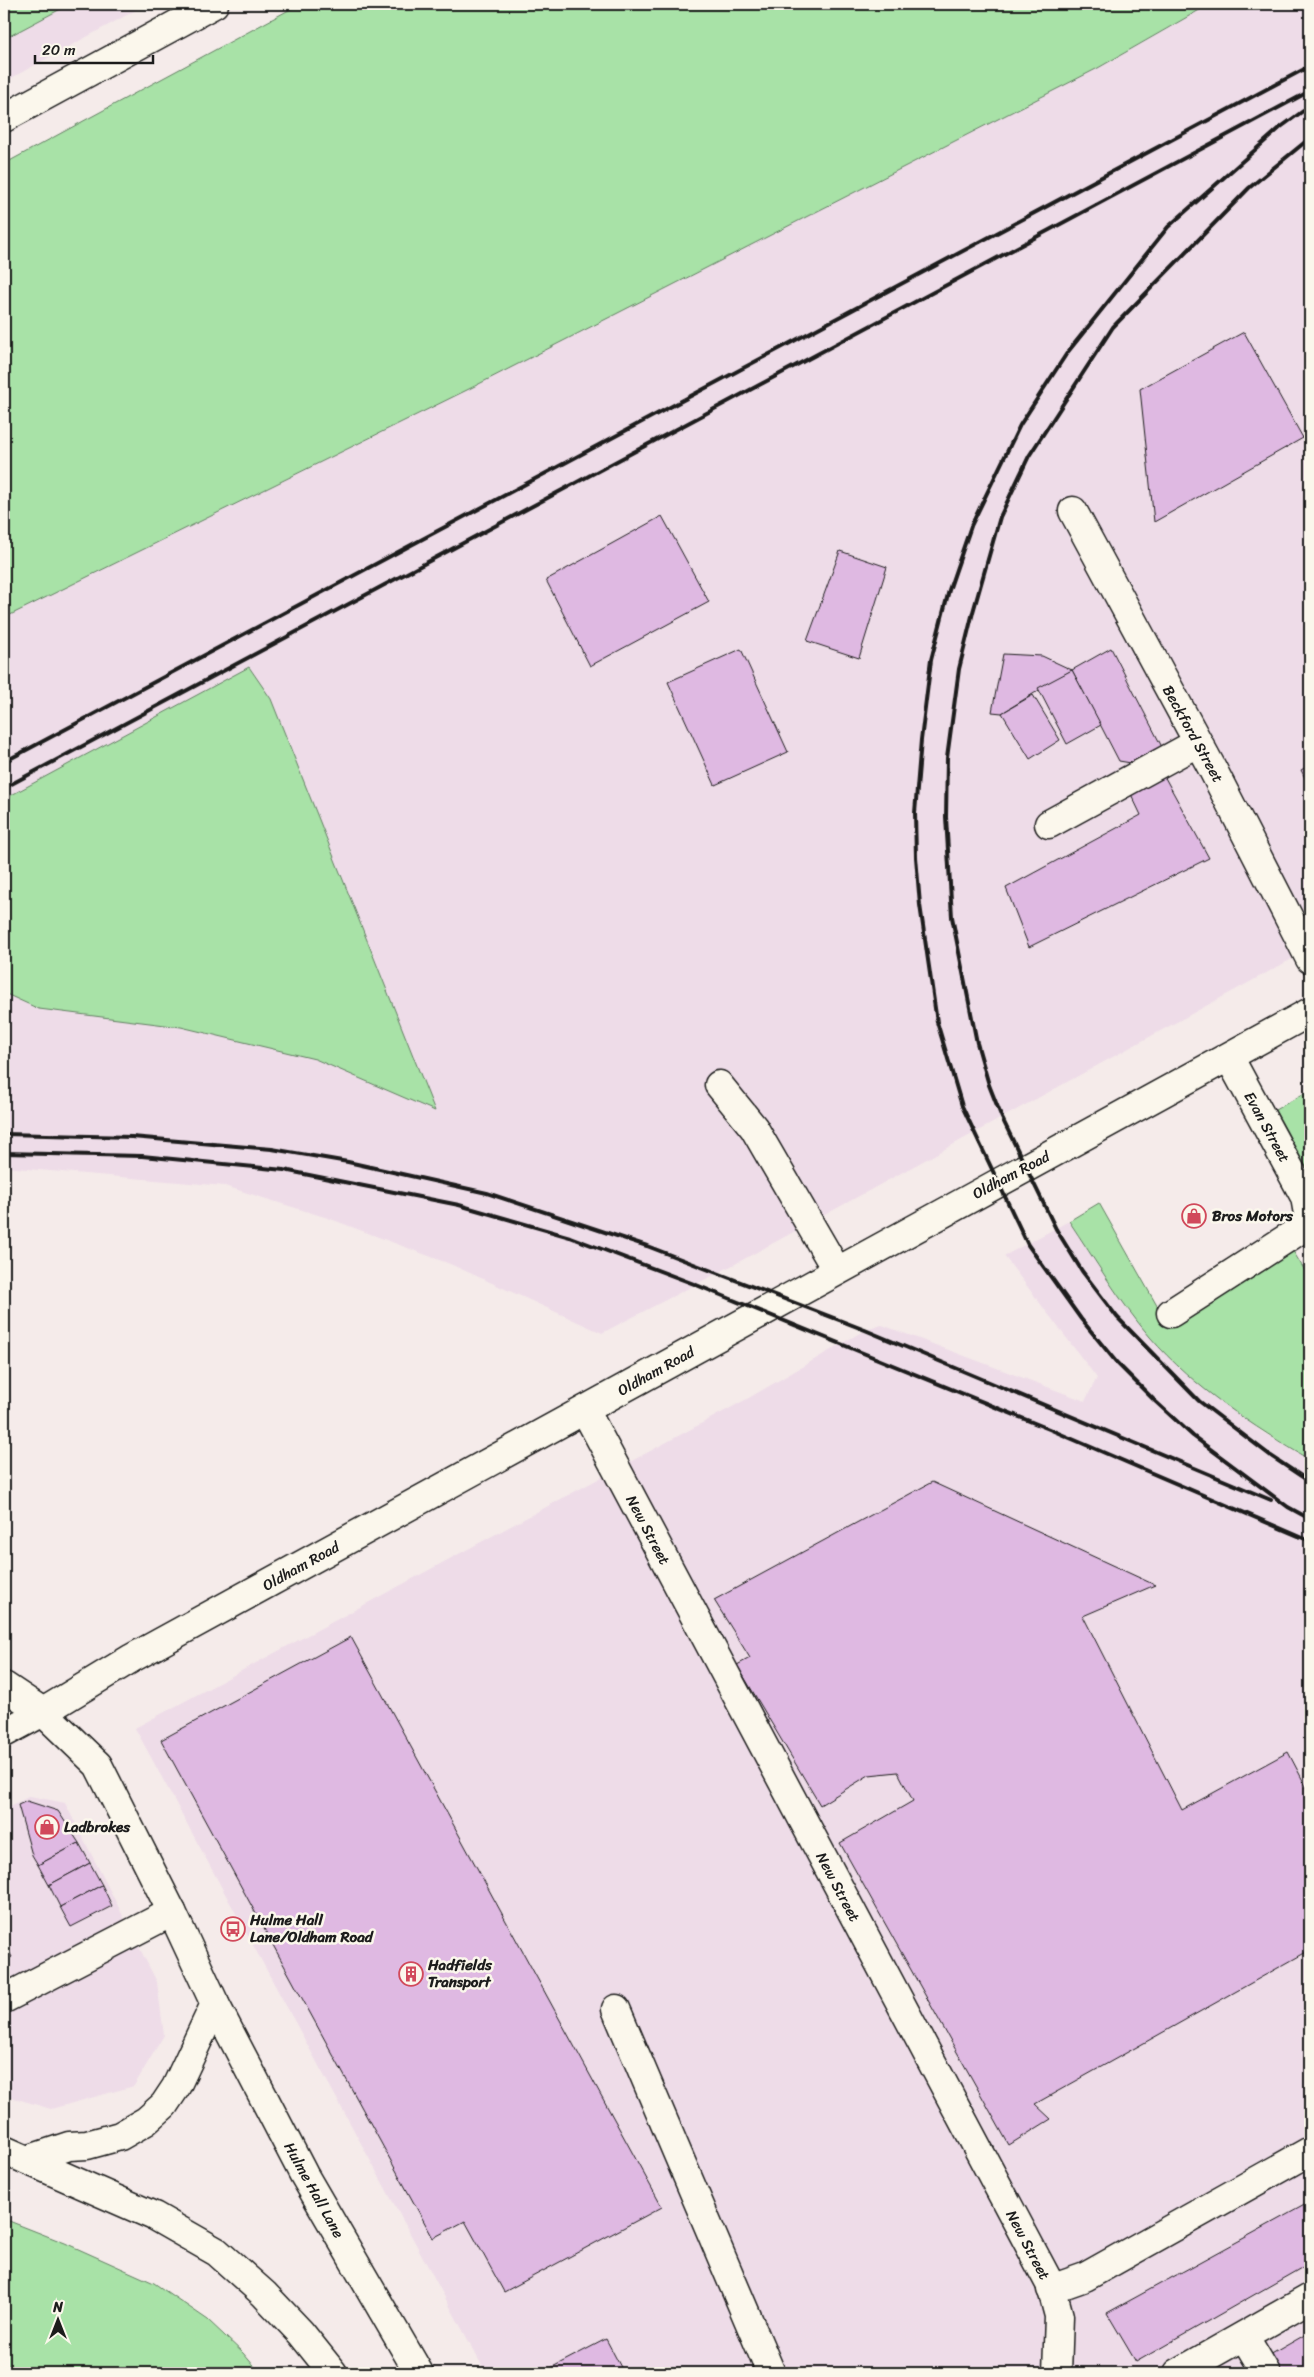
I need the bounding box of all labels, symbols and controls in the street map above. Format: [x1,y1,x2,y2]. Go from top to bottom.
scale bar [35,32,152,64]
text: 20 m [42,37,76,63]
street label: Beckford Street [1155,680,1231,788]
street label: Evan Street [1237,1087,1297,1168]
street label: Oldham Road [967,1143,1056,1206]
shop icon: Bros Motors [1181,1203,1207,1229]
place label: Bros Motors [1212,1203,1294,1229]
street label: Oldham Road [613,1339,700,1403]
street label: New Street [619,1490,678,1570]
street label: Oldham Road [258,1534,345,1598]
shop icon: Ladbrokes [34,1814,60,1840]
place label: Ladbrokes [64,1814,131,1840]
street label: New Street [809,1847,868,1927]
place label: Hulme Hall Lane/Oldham Road [249,1907,374,1950]
bus stop icon: Hulme Hall Lane/Oldham Road [220,1916,246,1942]
place label: Hadfields Transport [427,1952,493,1995]
building icon: Hadfields Transport [398,1961,424,1987]
street label: Hulme Hall Lane [277,2137,351,2243]
street label: New Street [999,2205,1058,2285]
north arrow [32,2294,82,2344]
text: N [52,2295,63,2320]

